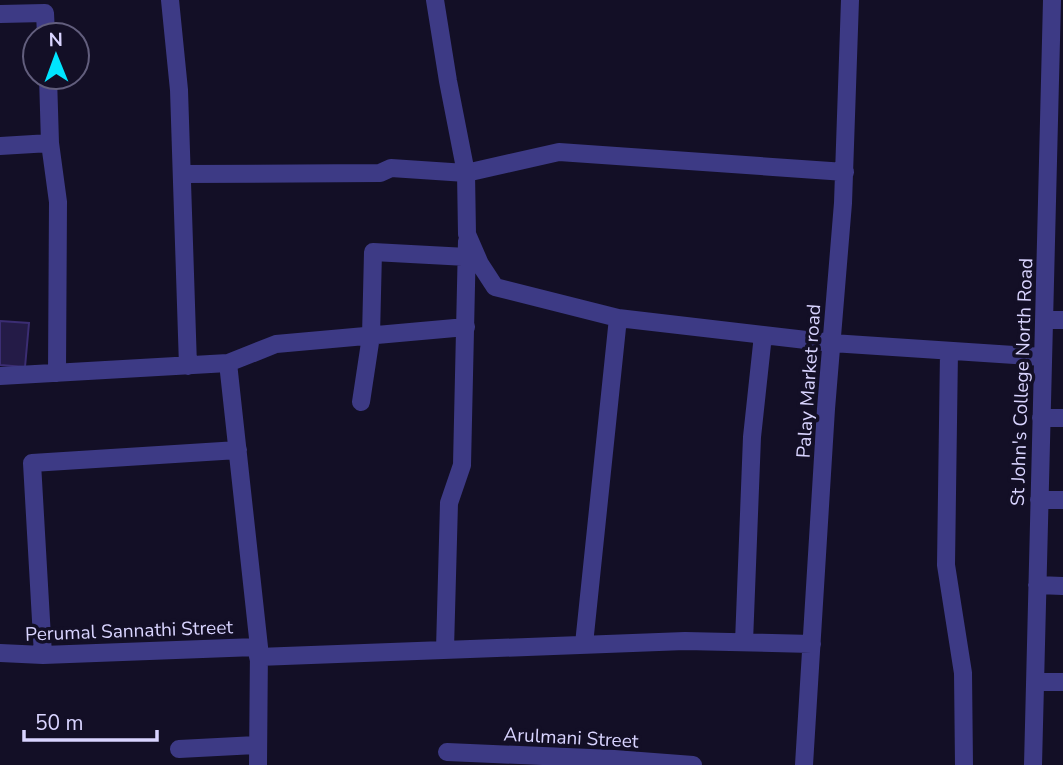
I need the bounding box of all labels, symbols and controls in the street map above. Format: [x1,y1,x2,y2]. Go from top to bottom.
north arrow [21,21,91,91]
text: N [48,27,63,53]
street label: St John's College North Road [1005,258,1039,507]
street label: Palay Market road [791,303,827,459]
street label: Perumal Sannathi Street [25,614,234,648]
scale bar [24,698,158,742]
text: 50 m [35,709,84,737]
street label: Arulmani Street [503,721,639,755]

